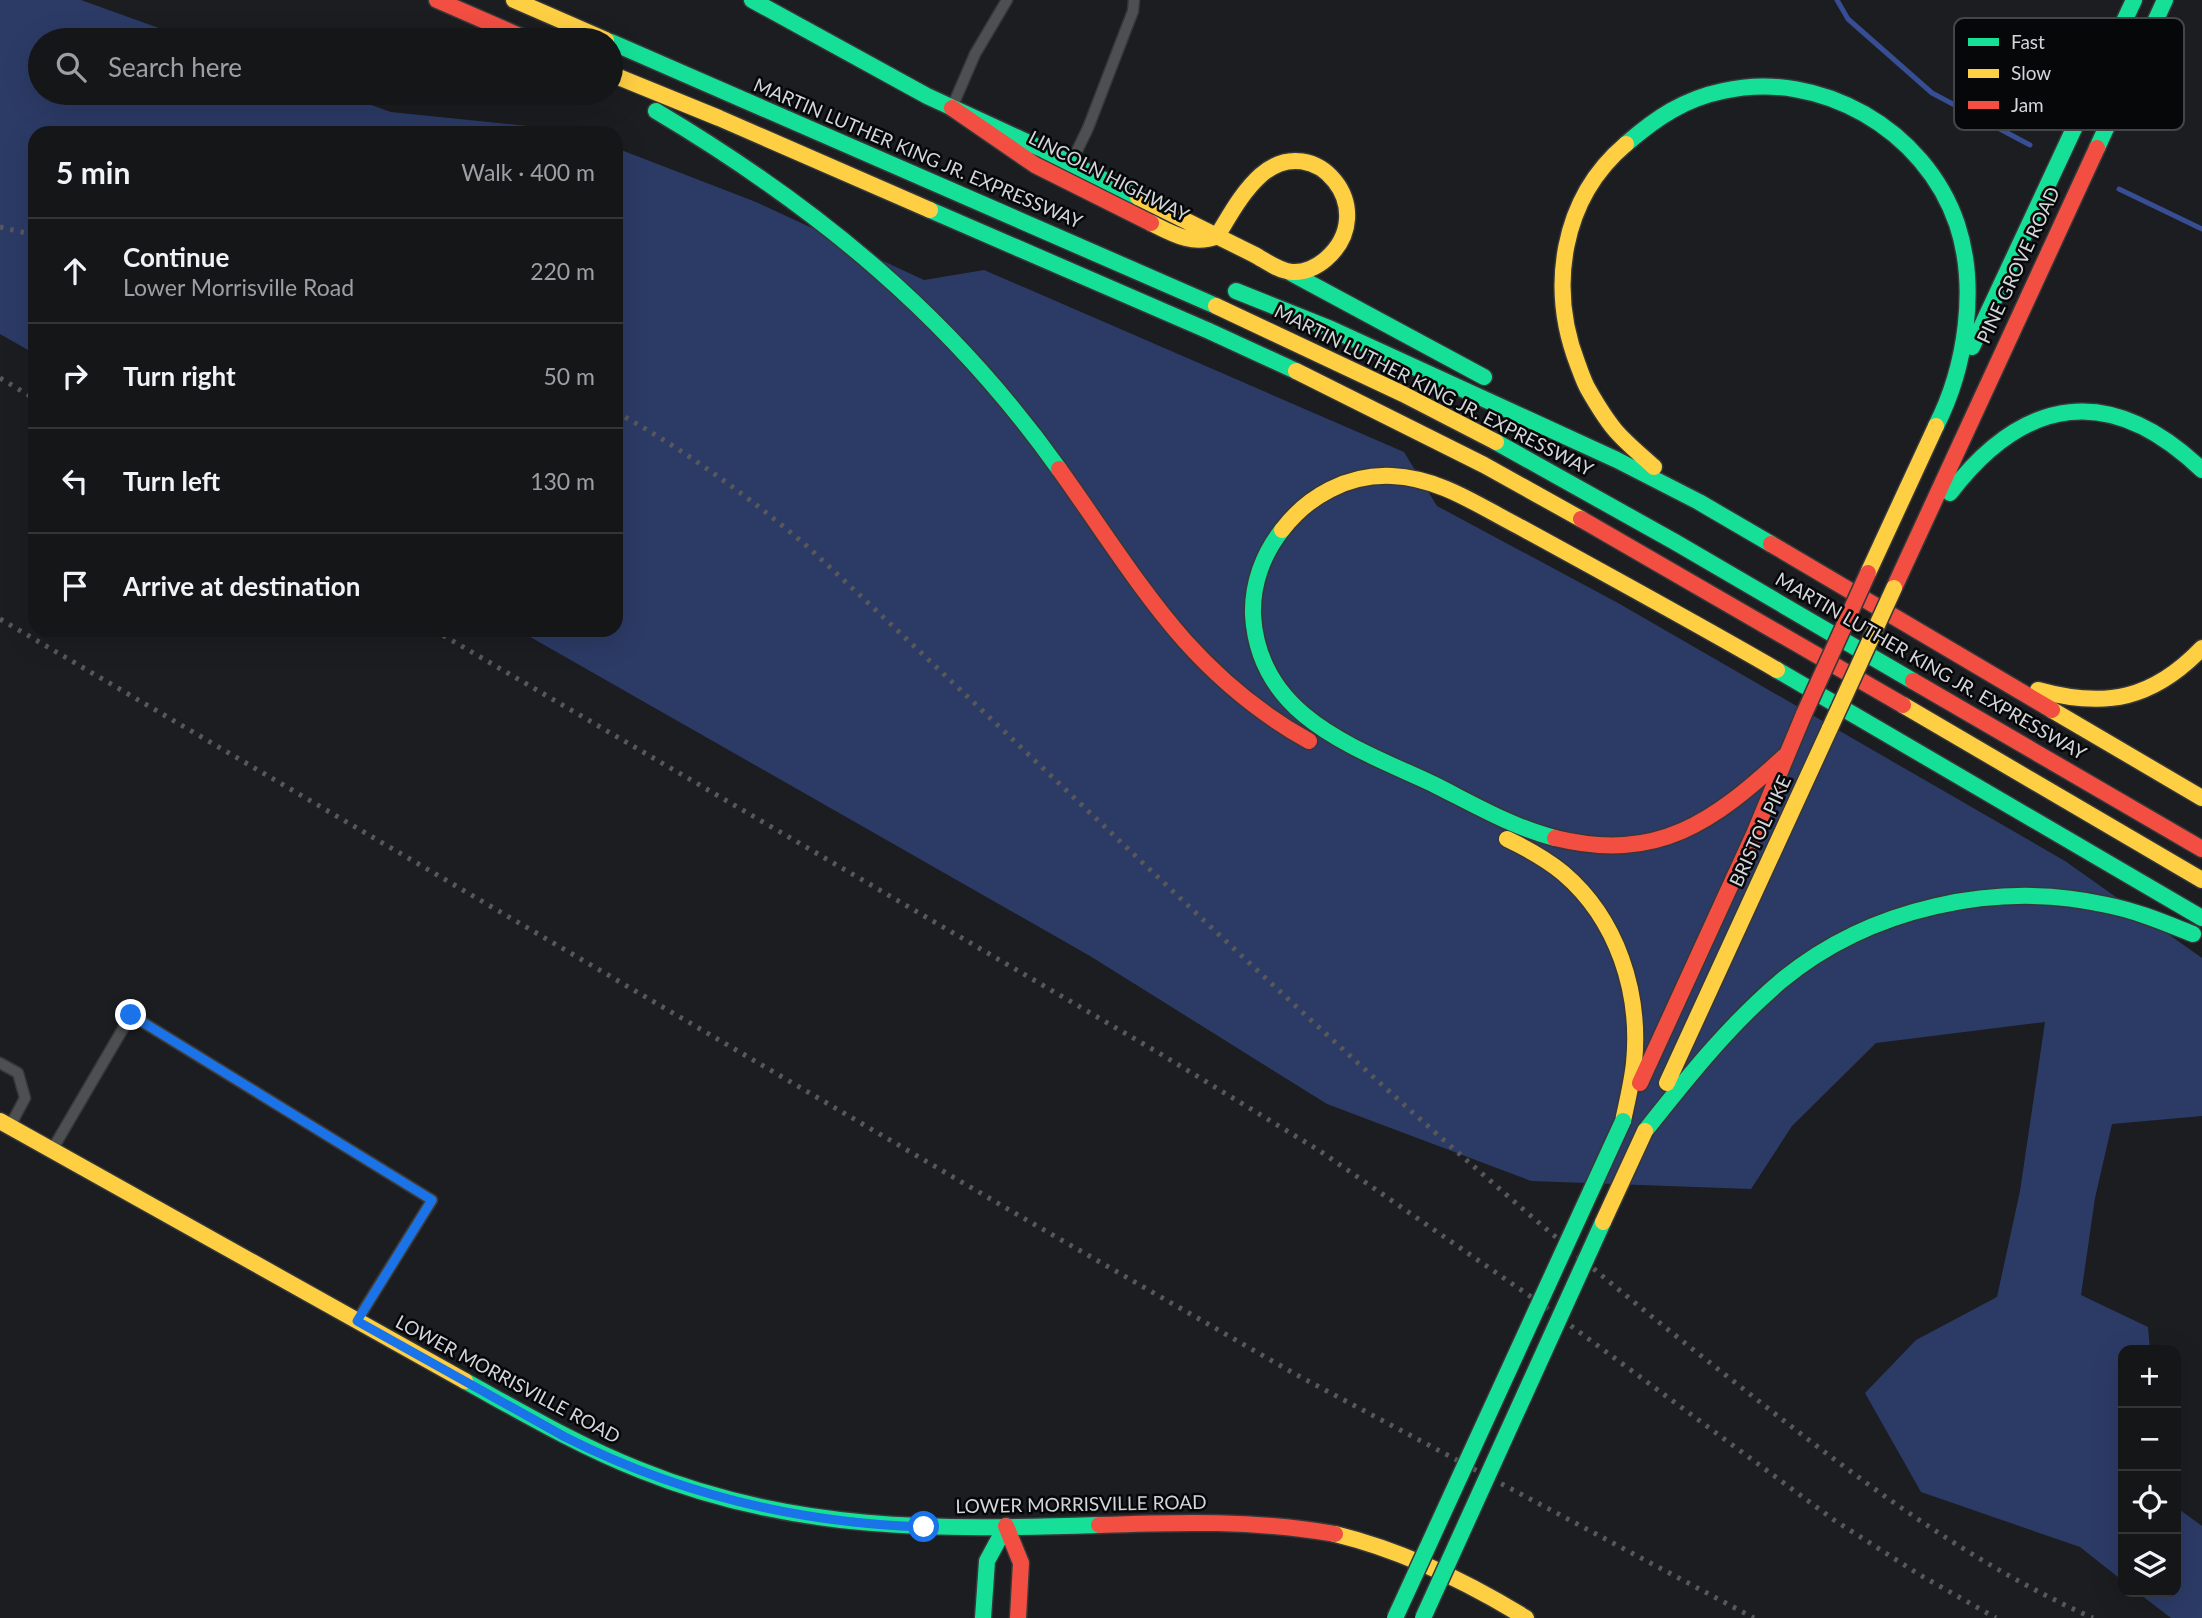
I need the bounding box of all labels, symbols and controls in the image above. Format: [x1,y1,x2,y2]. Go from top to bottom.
legend [1954,18,2184,130]
search box [28,28,623,105]
text: Fast [2011,30,2045,53]
icon: search [52,48,90,86]
text: Search here [108,51,242,83]
text: Slow [2011,61,2051,84]
street label: MARTIN LUTHER KING JR. EXPRESSWAY [750,73,1086,233]
text: Jam [2011,93,2044,116]
street label: LINCOLN HIGHWAY [1025,125,1193,226]
text: 5 min [56,154,130,190]
text: Walk · 400 m [461,158,595,186]
street label: PINE GROVE ROAD [1971,183,2064,347]
text: Continue [123,241,229,273]
icon: ahead [56,252,94,290]
text: 220 m [530,257,595,285]
text: Lower Morrisville Road [123,273,354,301]
street label: MARTIN LUTHER KING JR. EXPRESSWAY [1271,299,1598,480]
icon: right [56,357,94,395]
text: Turn right [123,360,236,392]
text: 50 m [544,362,595,390]
icon: left [56,462,94,500]
text: Turn left [123,465,220,497]
text: 130 m [530,467,595,495]
icon: arrive [56,567,94,605]
street label: MARTIN LUTHER KING JR. EXPRESSWAY [1772,567,2091,764]
text: Arrive at destination [123,570,360,602]
street label: BRISTOL PIKE [1724,772,1795,890]
route end [115,999,146,1030]
street label: LOWER MORRISVILLE ROAD [392,1309,624,1448]
map controls [2118,1345,2181,1597]
button: + [2118,1345,2181,1408]
button: − [2118,1408,2181,1471]
button: locate [2118,1471,2181,1534]
street label: LOWER MORRISVILLE ROAD [955,1490,1207,1517]
route start [908,1511,939,1542]
button: layers [2118,1534,2181,1597]

